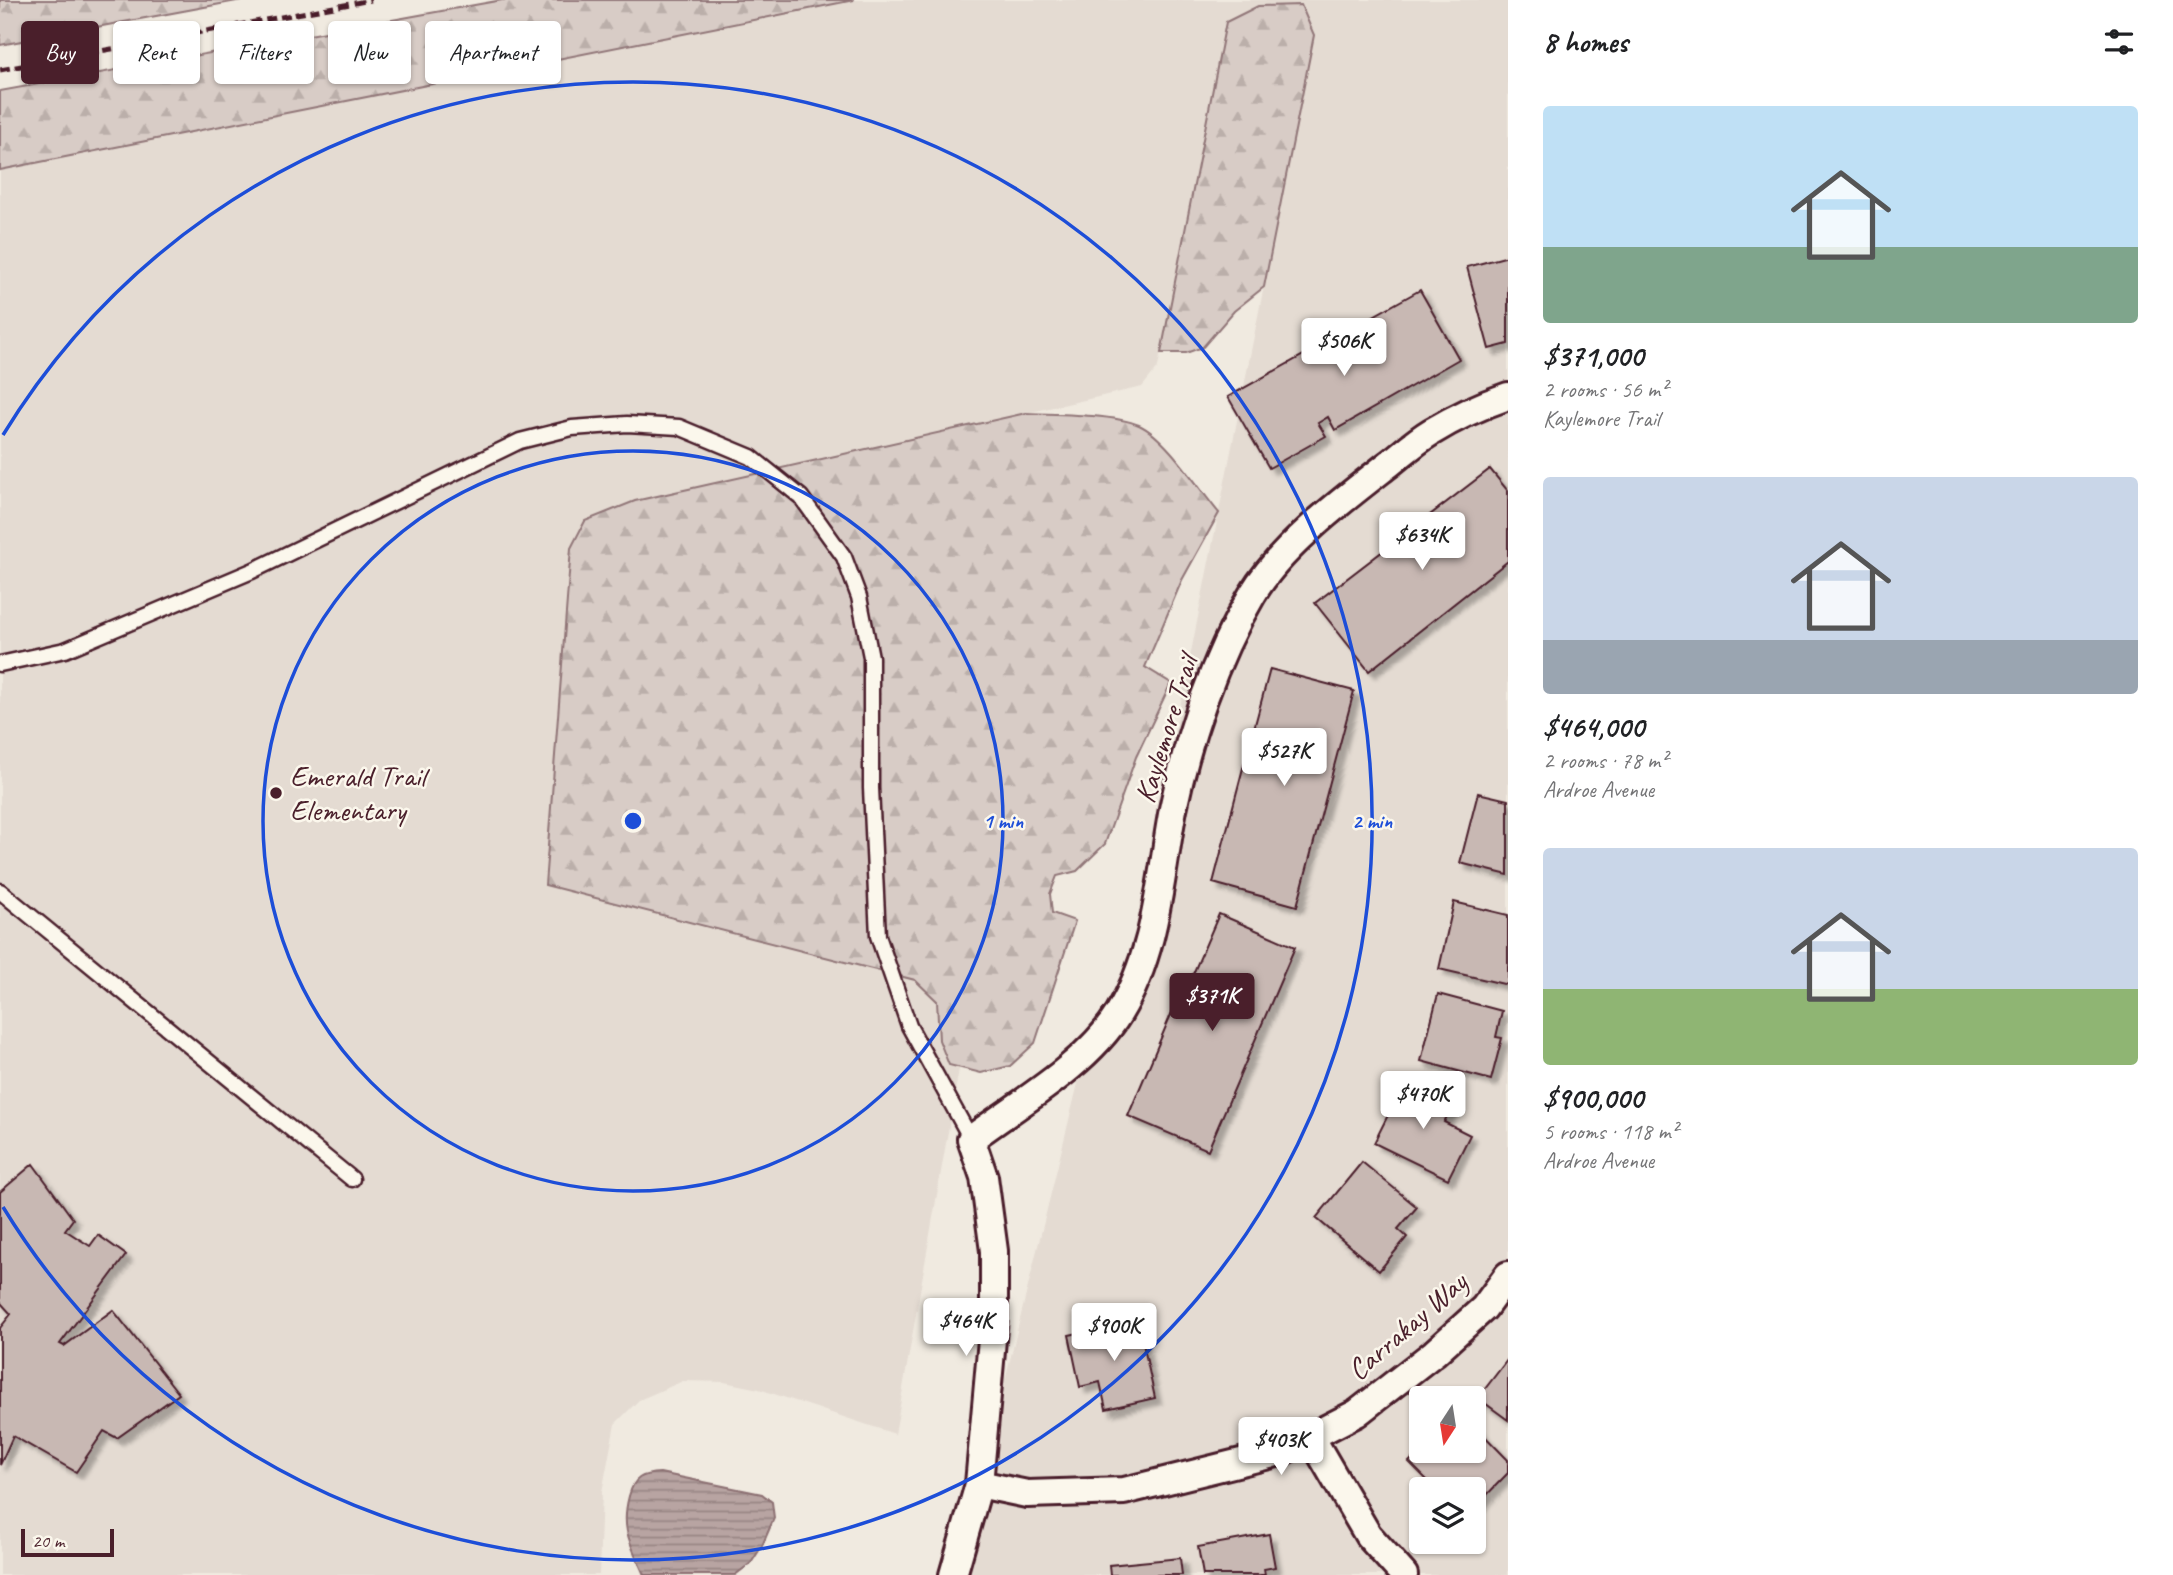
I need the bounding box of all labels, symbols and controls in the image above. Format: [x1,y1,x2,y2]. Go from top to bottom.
chip: Buy [21,21,99,84]
chip: Rent [113,21,200,84]
chip: Filters [214,21,314,84]
chip: New [328,21,411,84]
chip: Apartment [425,21,561,84]
text: 8 homes [1543,23,1628,61]
icon: filters [2100,23,2138,61]
icon: home [1778,152,1904,278]
pin: $506K [1295,318,1393,378]
text: $506K [1317,326,1371,355]
text: $371,000 [1543,337,1643,375]
text: 2 rooms · 56 m² [1543,375,1667,404]
text: Kaylemore Trail [1543,404,1660,433]
pin: $634K [1373,512,1471,572]
text: $634K [1395,520,1449,549]
icon: home [1778,523,1904,649]
street label: Kaylemore Trail [1126,646,1208,807]
text: $464,000 [1543,708,1644,746]
pin: $527K [1235,728,1333,788]
text: $527K [1258,736,1310,765]
text: 2 rooms · 78 m² [1543,746,1667,775]
place label: Emerald Trail Elementary [290,757,430,829]
text: Ardroe Avenue [1543,775,1654,804]
marker: Emerald Trail Elementary [268,785,284,801]
text: 1 min [983,808,1023,834]
text: 2 min [1352,808,1392,834]
centre of rings [621,809,645,833]
icon: home [1778,894,1904,1020]
pin: $371K [1163,974,1261,1033]
text: $371K [1186,981,1239,1010]
pin: $470K [1374,1072,1472,1131]
text: $470K [1397,1079,1450,1108]
text: $900,000 [1543,1079,1643,1117]
text: 5 rooms · 118 m² [1543,1117,1678,1146]
text: Ardroe Avenue [1543,1146,1654,1175]
street label: Carrakay Way [1339,1262,1476,1388]
pin: $464K [917,1298,1015,1358]
pin: $900K [1065,1304,1163,1363]
text: $464K [939,1306,993,1335]
text: $900K [1088,1311,1140,1340]
north arrow [1409,1386,1486,1463]
map controls [1409,1386,1486,1554]
pin: $403K [1232,1418,1330,1477]
text: $403K [1254,1425,1308,1454]
button: layers [1409,1477,1486,1554]
scale bar [21,1526,114,1558]
text: 20 m [32,1529,64,1553]

